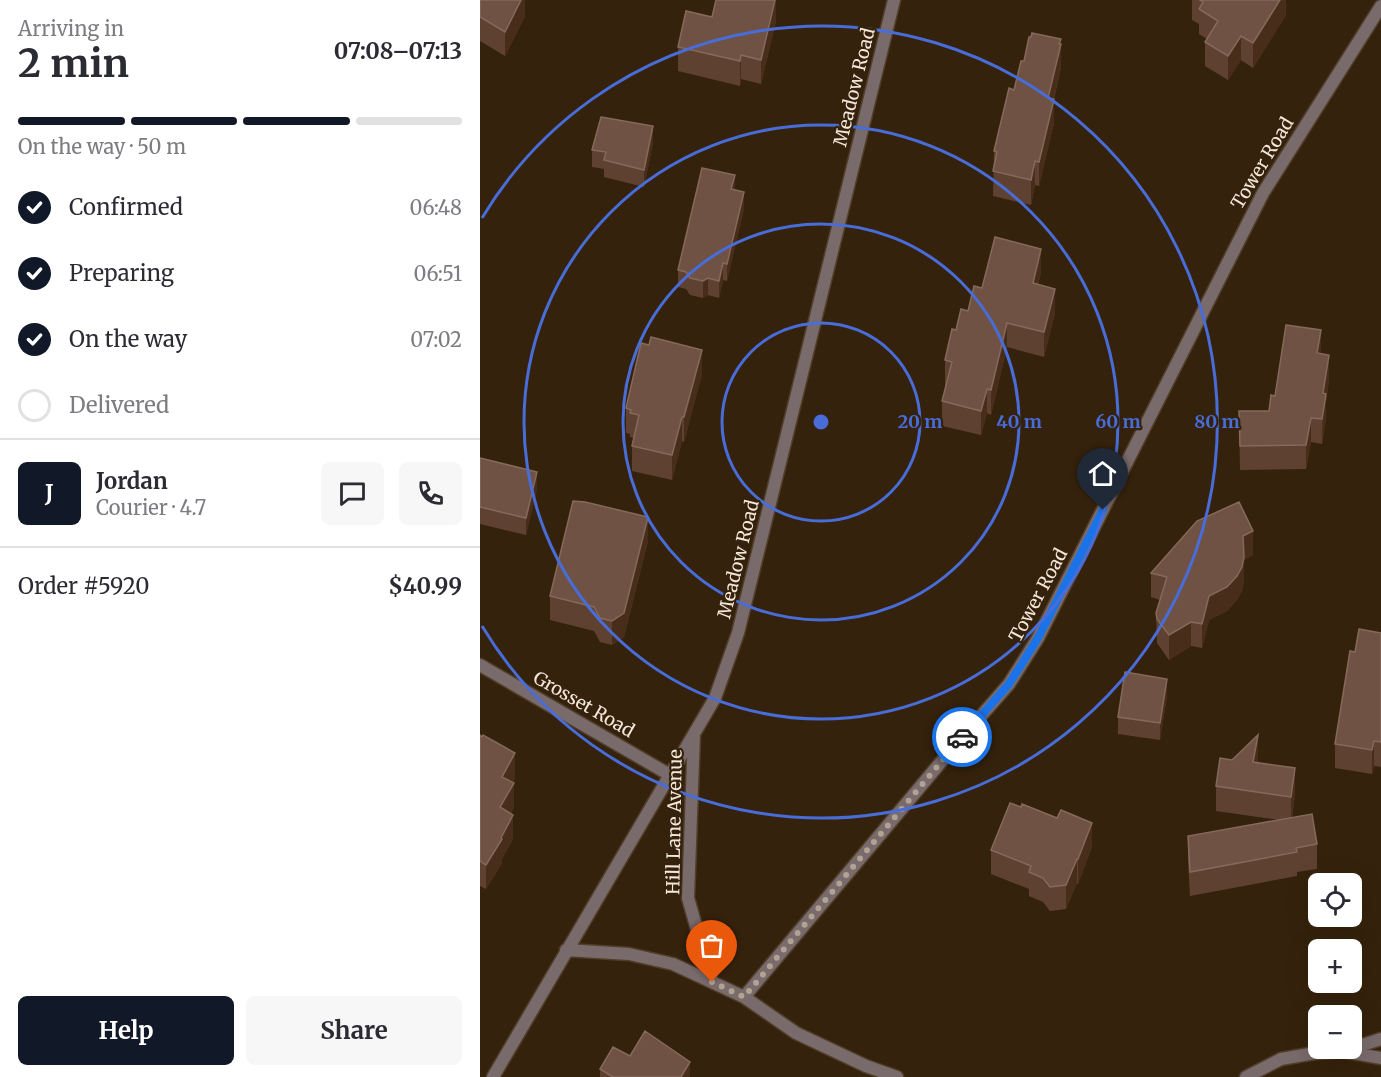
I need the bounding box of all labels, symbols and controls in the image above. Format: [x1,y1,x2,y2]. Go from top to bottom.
text: Arriving in [18,16,124,41]
street label: Meadow Road [828,25,880,149]
text: 07:08–07:13 [334,37,462,65]
text: 2 min [18,39,129,88]
street label: Tower Road [1226,113,1298,213]
text: On the way · 50 m [18,134,186,159]
icon: check [18,191,51,224]
text: Confirmed [69,193,183,221]
text: 06:48 [410,195,462,220]
icon: check [18,257,51,290]
text: Preparing [69,259,174,287]
text: 06:51 [414,261,462,286]
icon: check [18,323,51,356]
text: On the way [69,325,187,353]
text: 07:02 [410,327,462,352]
text: Delivered [69,391,169,419]
text: 20 m [898,410,942,433]
text: 40 m [996,410,1042,433]
text: 60 m [1095,410,1141,433]
text: 80 m [1194,410,1240,433]
centre of rings [811,412,831,432]
pin [1077,448,1128,510]
icon: home [1086,457,1119,490]
button: chat [321,462,384,525]
button: phone [399,462,462,525]
text: Jordan [96,467,168,495]
text: J [45,479,54,507]
text: Courier · 4.7 [96,495,206,520]
street label: Meadow Road [712,497,764,621]
street label: Tower Road [1004,544,1072,646]
text: Order #5920 [18,572,149,600]
text: $40.99 [388,572,462,600]
street label: Grosset Road [529,666,639,742]
courier [932,707,992,767]
icon: car [946,721,979,754]
street label: Hill Lane Avenue [661,749,687,895]
map controls [1308,873,1362,1059]
button: locate [1308,873,1362,927]
pin [686,920,737,982]
icon: bag [695,929,728,962]
button: + [1308,939,1362,993]
button: Help [18,996,234,1065]
button: Share [246,996,462,1065]
button: − [1308,1005,1362,1059]

